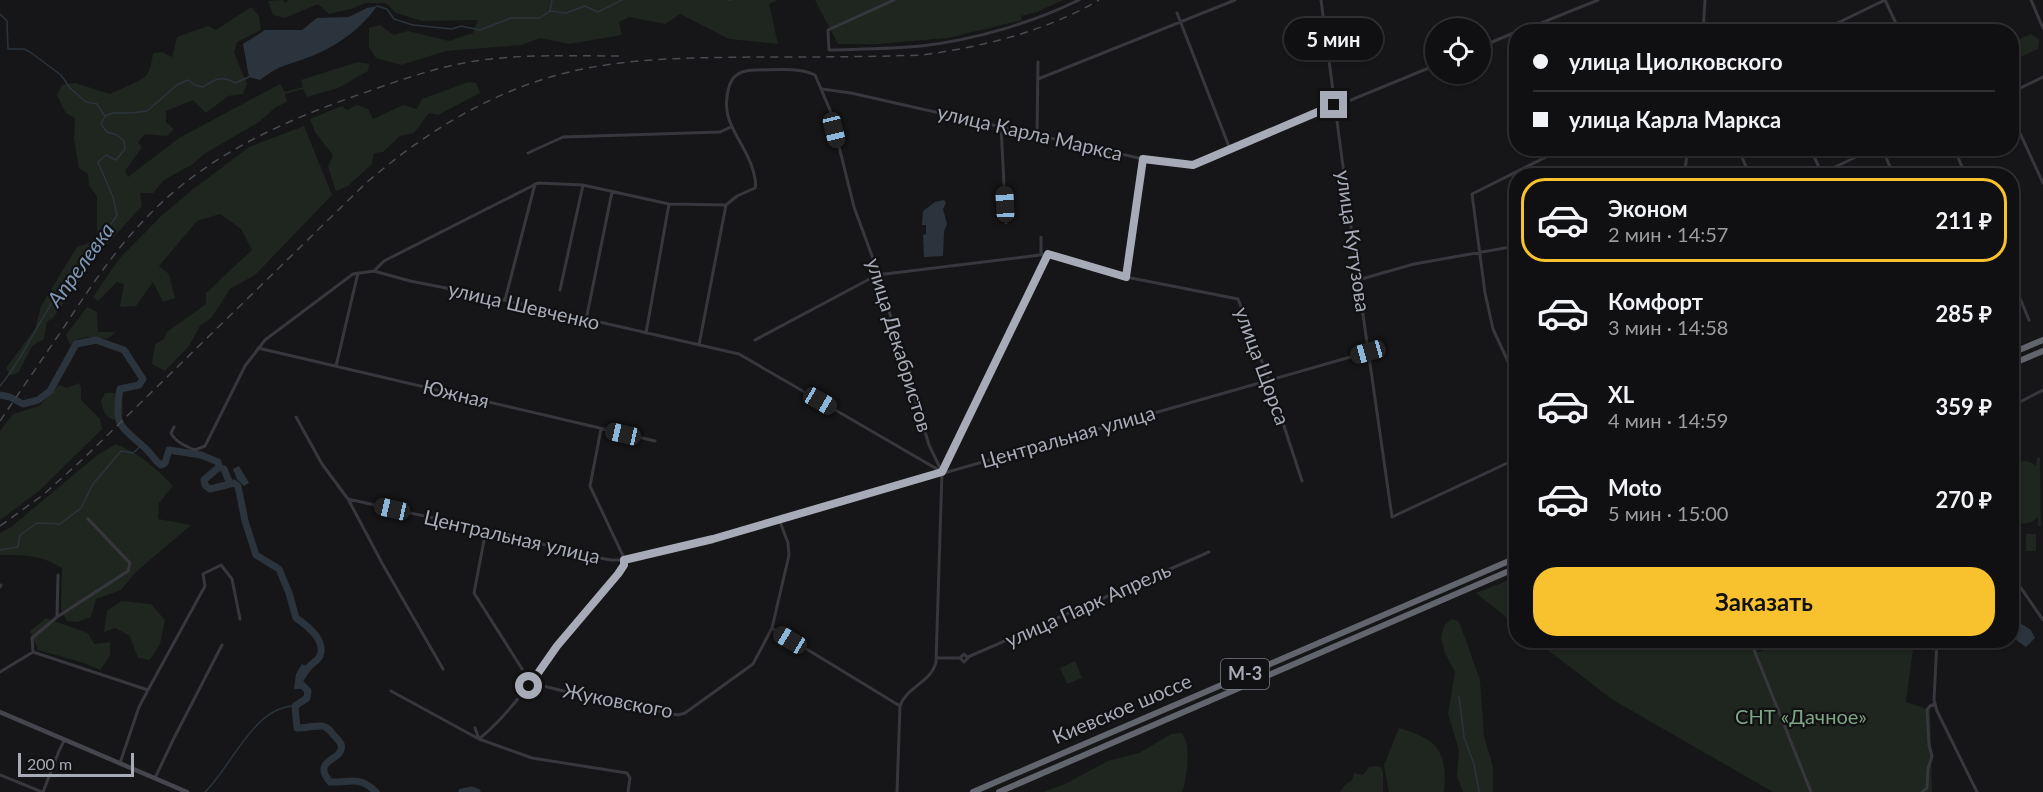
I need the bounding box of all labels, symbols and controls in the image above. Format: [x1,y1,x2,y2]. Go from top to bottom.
callout: 5 мин [1284,18,1384,60]
map controls [1425,18,1491,84]
button: locate [1425,18,1491,84]
text: 5 мин [1307,27,1360,51]
text: улица Циолковского [1569,48,1783,75]
route end [1320,91,1347,118]
street label: улица Карла Маркса [935,99,1125,165]
text: улица Карла Маркса [1569,106,1781,133]
car [821,110,847,150]
street label: улица Кутузова [1332,168,1376,313]
car [995,186,1015,222]
icon: car [1536,193,1590,247]
text: Эконом [1608,195,1688,222]
text: 211 ₽ [1936,207,1992,234]
water label: Апрелевка [40,217,119,312]
text: 2 мин · 14:57 [1608,222,1728,246]
street label: улица Декабристов [862,255,938,435]
street label: улица Шевченко [446,276,602,334]
icon: car [1536,286,1590,340]
text: Комфорт [1608,288,1703,315]
text: 285 ₽ [1936,300,1992,327]
street label: улица Щорса [1231,303,1295,428]
text: 3 мин · 14:58 [1608,315,1728,339]
car [1348,338,1388,366]
street label: Южная [421,374,492,412]
icon: car [1536,379,1590,433]
text: XL [1608,381,1634,408]
car [800,384,840,418]
text: 359 ₽ [1936,393,1992,420]
street label: Центральная улица [978,400,1158,472]
text: 4 мин · 14:59 [1608,408,1728,432]
car [603,421,643,447]
icon: car [1536,472,1590,526]
text: Moto [1608,474,1662,501]
text: 270 ₽ [1936,486,1992,513]
car [372,496,412,522]
text: 5 мин · 15:00 [1608,501,1728,525]
street label: Центральная улица [422,504,603,568]
street label: улица Парк Апрель [1001,557,1174,651]
button: Заказать [1533,567,1995,636]
car [770,623,810,657]
road number: М-3 [1221,659,1269,689]
street label: Киевское шоссе [1048,668,1195,748]
route start [515,672,542,699]
street label: Жуковского [561,678,675,722]
park label: СНТ «Дачное» [1735,704,1867,728]
scale bar [18,750,134,778]
text: 200 m [27,754,72,773]

